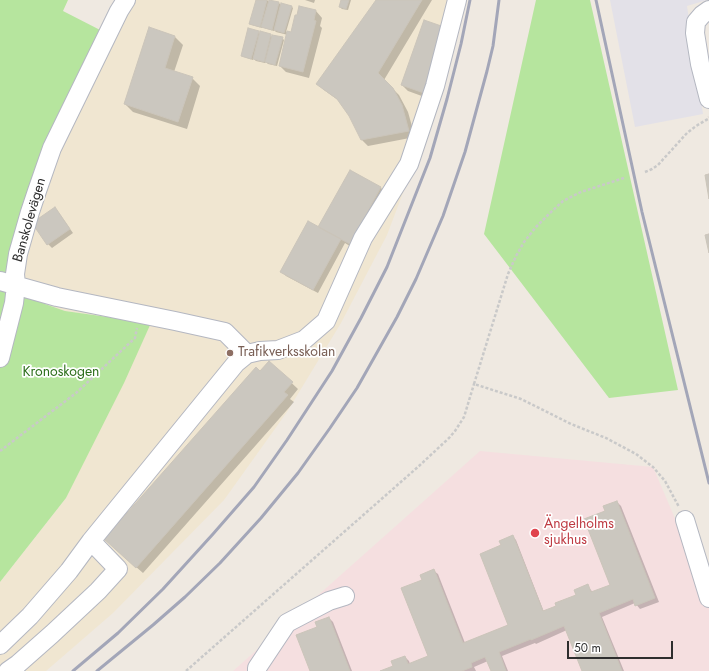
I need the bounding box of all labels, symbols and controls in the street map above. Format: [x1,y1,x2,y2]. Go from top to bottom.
street label: Banskolevägen [10,176,50,264]
place label: Trafikverksskolan [238,345,335,361]
marker: Trafikverksskolan [225,348,235,358]
park label: Kronoskogen [23,365,99,381]
place label: Ängelholms sjukhus [544,517,614,550]
marker: Ängelholms sjukhus [529,527,541,539]
scale bar [569,633,675,659]
text: 50 m [574,639,601,657]

